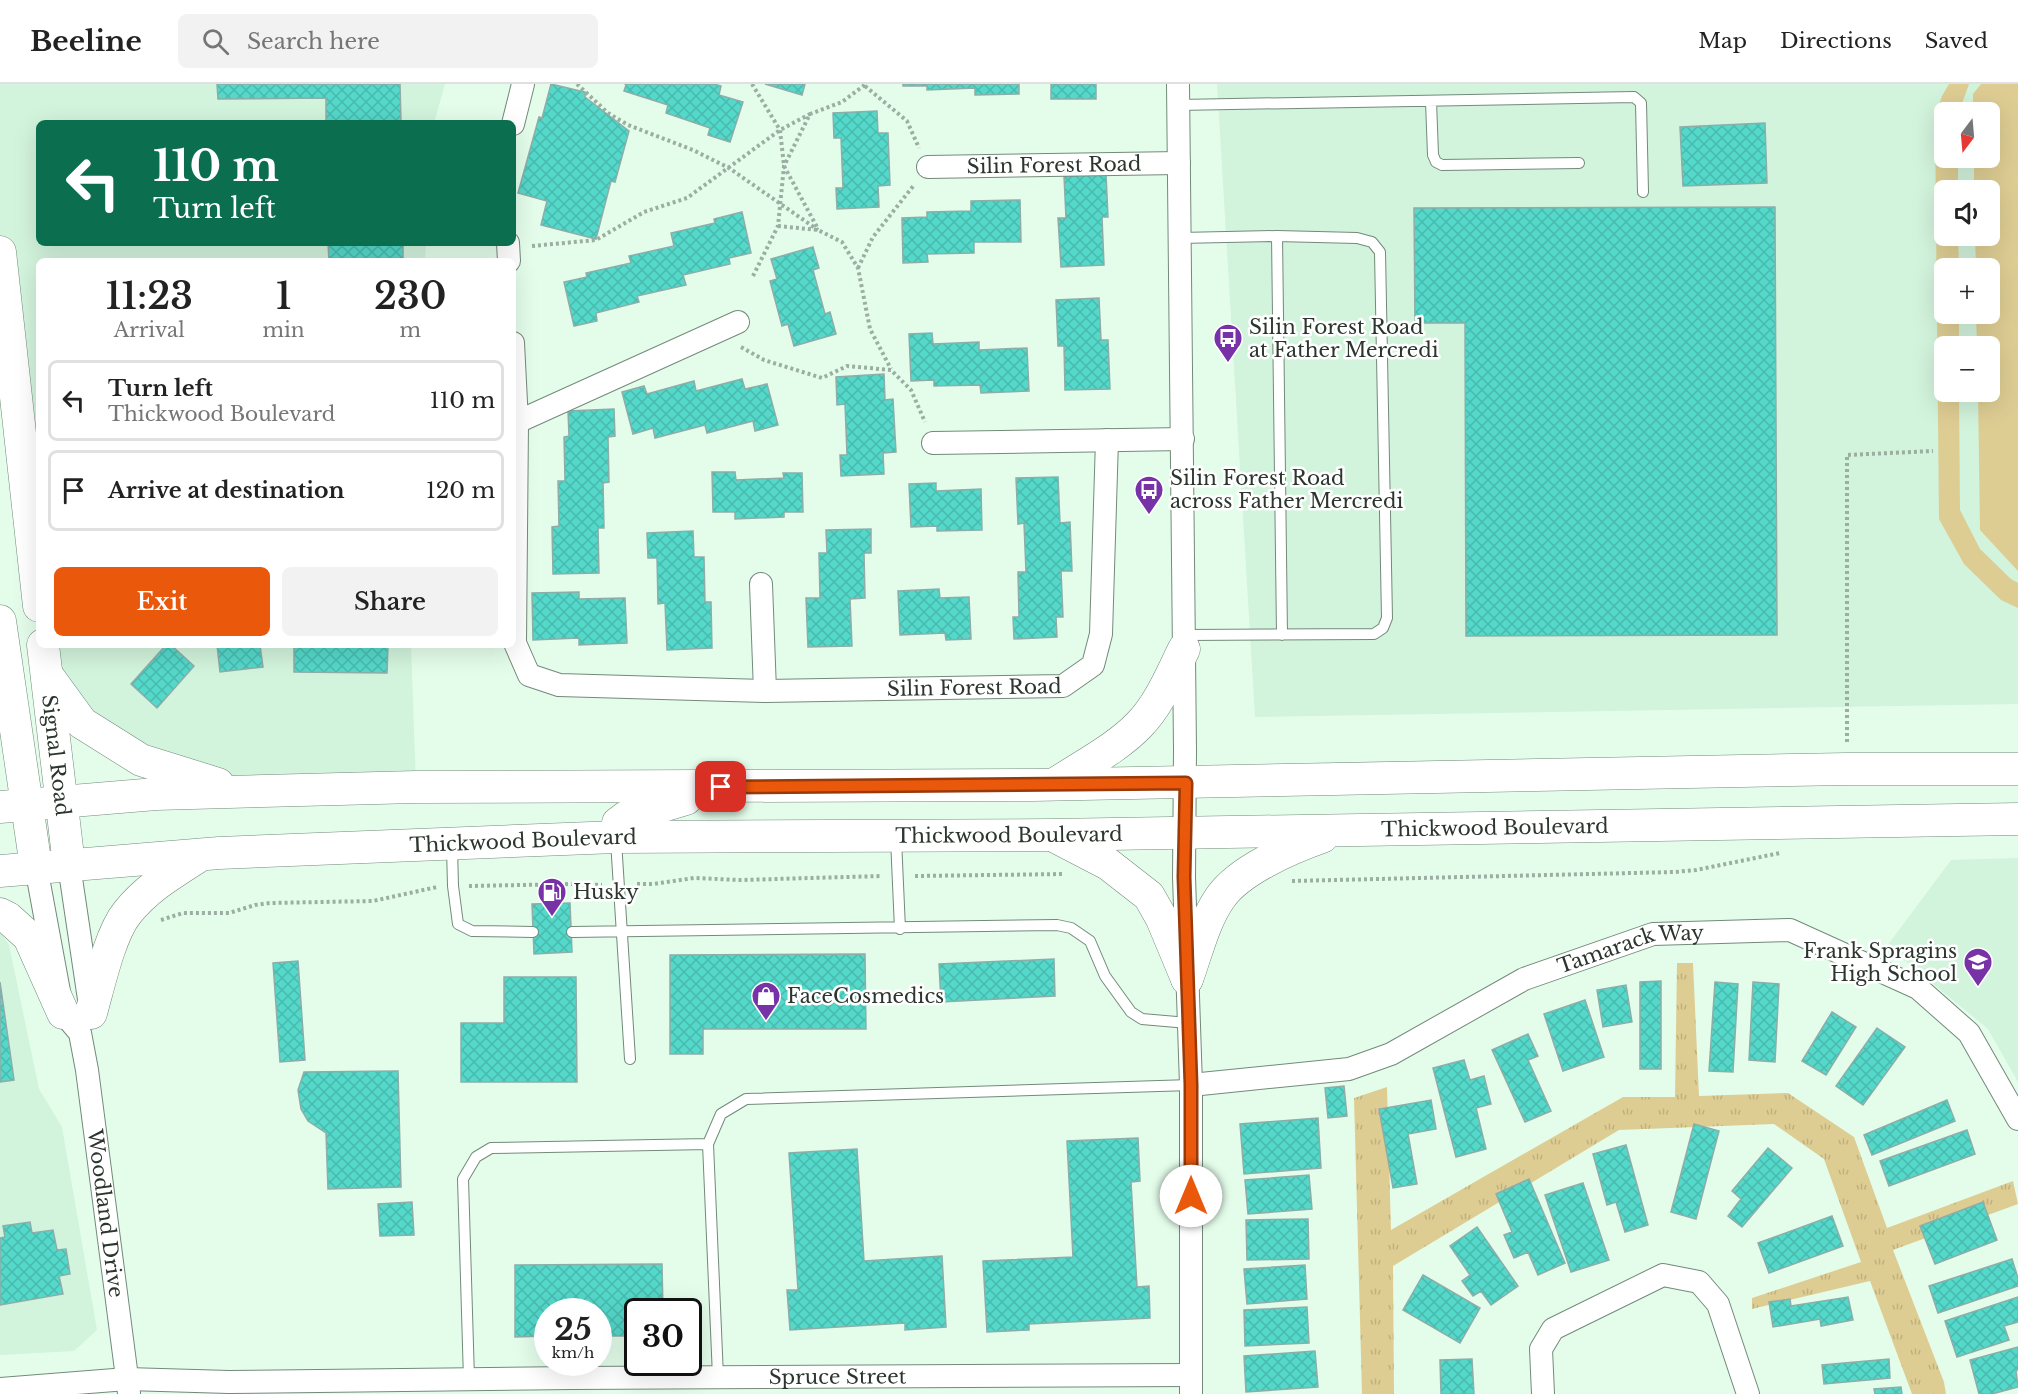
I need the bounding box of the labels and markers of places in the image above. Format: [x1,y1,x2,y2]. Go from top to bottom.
place label: Silin Forest Road at Father Mercredi [1249,315,1439,362]
bus stop icon: Silin Forest Road at Father Mercredi [1212,322,1244,364]
place label: Silin Forest Road across Father Mercredi [1170,466,1403,513]
bus stop icon: Silin Forest Road across Father Mercredi [1133,474,1165,516]
pin [695,761,746,812]
fuel station icon: Husky [536,876,568,918]
place label: Husky [573,880,639,904]
place label: Frank Spragins High School [1803,939,1957,986]
school or university icon: Frank Spragins High School [1962,946,1994,988]
shop icon: FaceCosmedics [750,980,782,1022]
place label: FaceCosmedics [787,984,944,1008]

